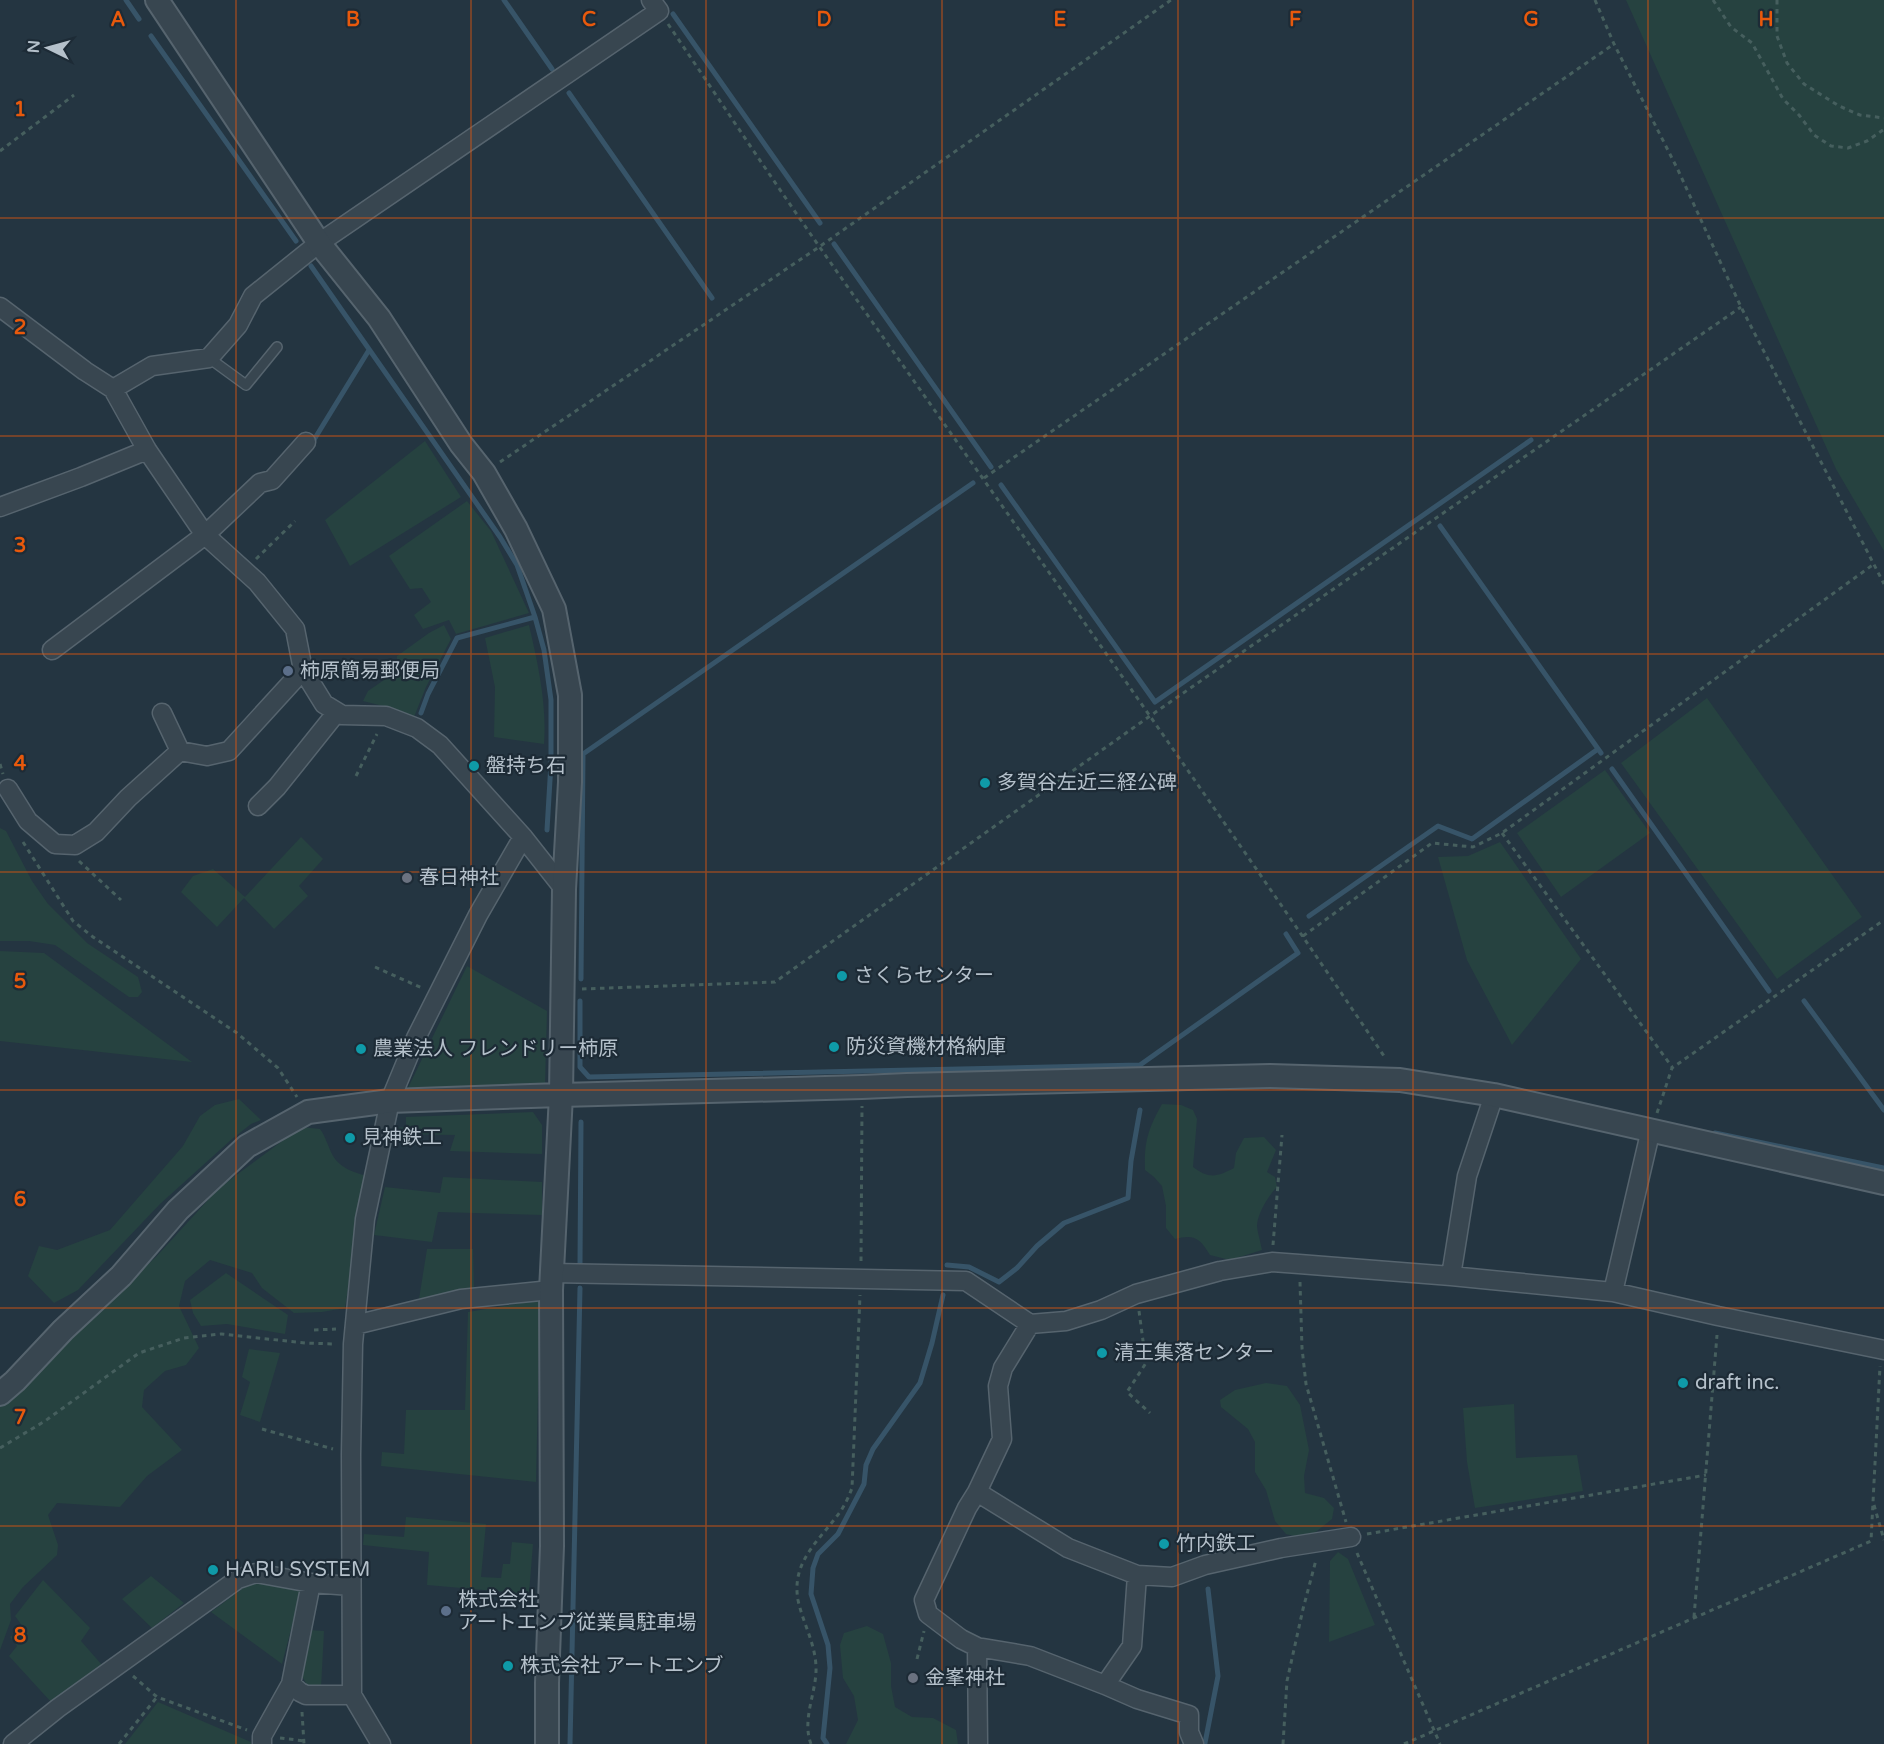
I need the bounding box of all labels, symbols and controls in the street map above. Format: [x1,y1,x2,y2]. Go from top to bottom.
text: A [111,8,126,32]
text: B [346,8,360,32]
text: C [582,8,596,32]
text: D [816,8,832,32]
text: E [1054,8,1067,32]
text: F [1289,8,1301,32]
text: G [1523,8,1539,32]
text: H [1758,8,1774,32]
north arrow [18,18,78,78]
text: N [24,40,45,54]
text: 1 [14,98,26,122]
text: 2 [14,316,26,340]
text: 3 [14,534,26,558]
place label: 柿原簡易郵便局 [300,659,440,683]
marker: 柿原簡易郵便局 [281,664,295,678]
text: 4 [14,752,27,776]
place label: 盤持ち石 [486,754,566,778]
marker: 盤持ち石 [467,759,481,773]
place label: 多賀谷左近三経公碑 [997,771,1177,795]
marker: 多賀谷左近三経公碑 [978,776,992,790]
place label: 春日神社 [419,866,499,890]
marker: 春日神社 [400,871,414,885]
place label: さくらセンター [854,964,994,988]
marker: さくらセンター [835,969,849,983]
text: 5 [14,970,26,994]
place label: 防災資機材格納庫 [846,1035,1006,1059]
place label: 農業法人 フレンドリー柿原 [373,1037,618,1061]
marker: 防災資機材格納庫 [827,1040,841,1054]
marker: 農業法人 フレンドリー柿原 [354,1042,368,1056]
place label: 見神鉄工 [362,1126,442,1150]
marker: 見神鉄工 [343,1131,357,1145]
text: 6 [14,1188,26,1212]
place label: 清王集落センター [1114,1341,1274,1365]
marker: 清王集落センター [1095,1346,1109,1360]
place label: draft inc. [1695,1371,1780,1395]
marker: draft inc. [1676,1376,1690,1390]
text: 7 [14,1406,26,1430]
place label: 竹内鉄工 [1176,1532,1256,1556]
marker: 竹内鉄工 [1157,1537,1171,1551]
place label: HARU SYSTEM [225,1558,370,1582]
marker: HARU SYSTEM [206,1563,220,1577]
place label: 株式会社 アートエンブ従業員駐車場 [458,1588,696,1635]
marker: 株式会社 アートエンブ従業員駐車場 [439,1604,453,1618]
text: 8 [14,1624,26,1648]
place label: 株式会社 アートエンブ [520,1654,723,1678]
marker: 株式会社 アートエンブ [501,1659,515,1673]
place label: 金峯神社 [925,1666,1005,1690]
marker: 金峯神社 [906,1671,920,1685]

